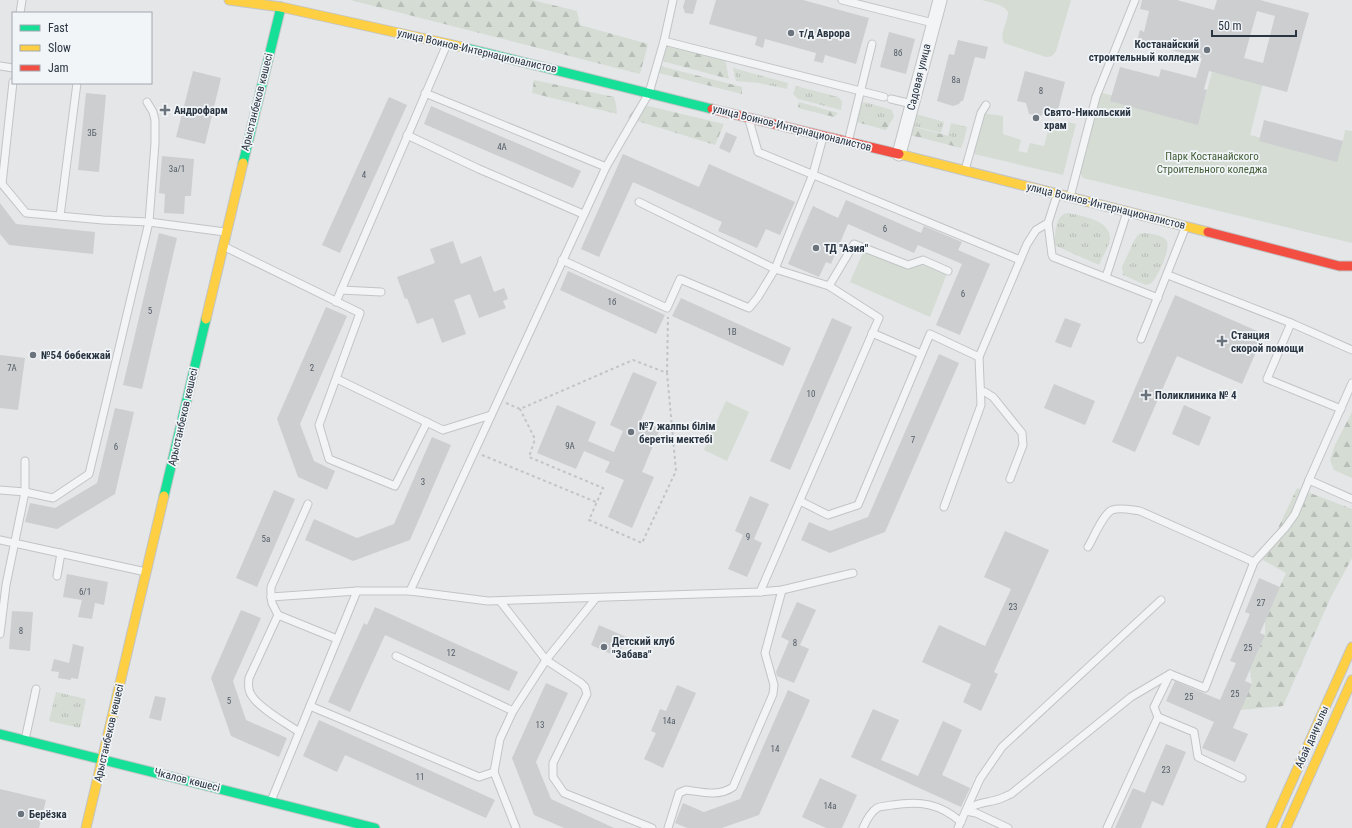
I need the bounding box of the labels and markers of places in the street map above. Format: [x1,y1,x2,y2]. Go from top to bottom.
place label: т/д Аврора [799,27,850,40]
marker: т/д Аврора [786,28,796,38]
place label: Костанайский строительный колледж [1089,38,1200,64]
marker: Костанайский строительный колледж [1202,45,1212,55]
marker: Андрофарм [159,104,171,116]
place label: Андрофарм [174,104,228,117]
place label: Свято-Никольский храм [1044,106,1131,132]
marker: Свято-Никольский храм [1031,113,1041,123]
place label: ТД "Азия" [824,242,869,255]
marker: ТД "Азия" [811,243,821,253]
place label: Станция скорой помощи [1231,329,1304,355]
marker: Станция скорой помощи [1216,335,1228,347]
place label: №54 бөбекжай [41,349,110,362]
marker: №54 бөбекжай [28,350,38,360]
marker: Поликлиника № 4 [1140,389,1152,401]
place label: Поликлиника № 4 [1155,389,1237,402]
place label: №7 жалпы білім беретін мектебі [639,420,716,446]
marker: №7 жалпы білім беретін мектебі [626,427,636,437]
place label: Детский клуб "Забава" [612,635,675,661]
marker: Детский клуб "Забава" [599,642,609,652]
place label: Берёзка [29,808,67,821]
marker: Берёзка [16,809,26,819]

